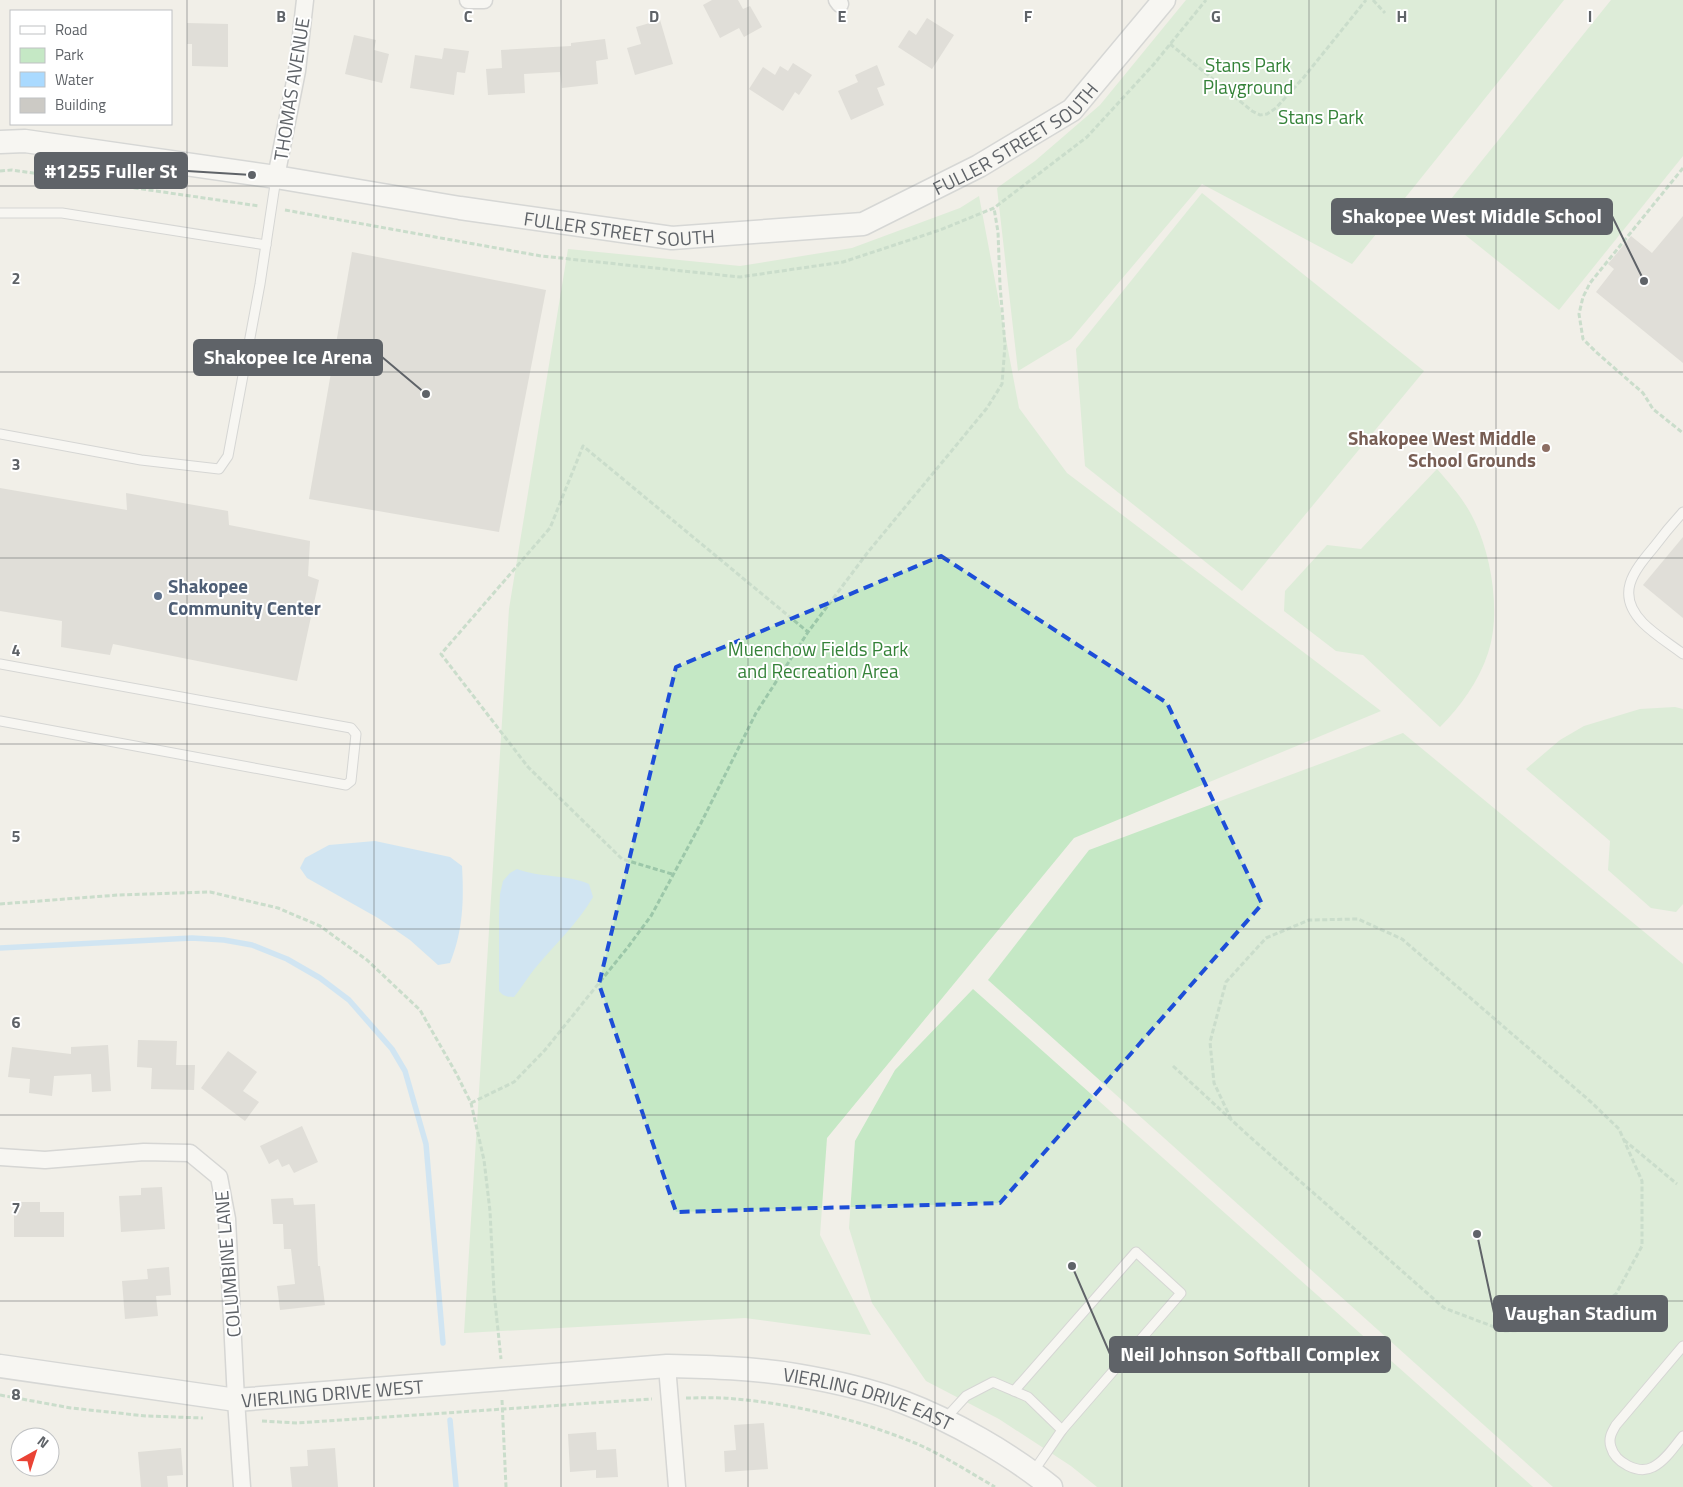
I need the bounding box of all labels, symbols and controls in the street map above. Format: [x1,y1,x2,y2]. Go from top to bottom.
text: B [276,4,286,28]
text: C [464,4,473,28]
text: D [649,4,659,28]
text: E [838,4,847,28]
text: F [1024,4,1033,28]
text: G [1211,4,1221,28]
text: H [1397,4,1407,28]
text: I [1588,4,1592,28]
legend [10,10,172,125]
street label: THOMAS AVENUE [265,15,317,163]
text: Road [55,18,87,41]
text: Park [55,43,84,66]
park label: Stans Park Playground [1203,50,1293,101]
text: Water [55,68,94,91]
street label: FULLER STREET SOUTH [927,75,1104,202]
text: Building [55,93,106,116]
park label: Stans Park [1278,102,1364,131]
callout: #1255 Fuller St [35,153,187,188]
text: #1255 Fuller St [45,155,177,186]
callout: Shakopee West Middle School [1332,199,1612,234]
text: Shakopee West Middle School [1342,200,1602,231]
street label: FULLER STREET SOUTH [522,203,716,253]
text: 2 [12,266,20,290]
callout: Shakopee Ice Arena [194,340,382,375]
text: Shakopee Ice Arena [204,341,372,372]
place label: Shakopee West Middle School Grounds [1348,423,1536,474]
marker: Shakopee West Middle School Grounds [1540,442,1552,454]
text: 3 [12,452,20,476]
place label: Shakopee Community Center [168,571,321,622]
marker: Shakopee Community Center [152,590,164,602]
park label: Muenchow Fields Park and Recreation Area [728,634,908,685]
text: 4 [12,638,21,662]
text: 5 [12,824,21,848]
text: 6 [12,1010,21,1034]
street label: COLUMBINE LANE [206,1189,248,1339]
text: 7 [12,1196,20,1220]
callout: Vaughan Stadium [1494,1296,1667,1331]
text: Vaughan Stadium [1505,1297,1657,1328]
callout: Neil Johnson Softball Complex [1110,1337,1390,1372]
text: Neil Johnson Softball Complex [1120,1338,1380,1369]
street label: VIERLING DRIVE EAST [781,1359,959,1437]
street label: VIERLING DRIVE WEST [240,1371,424,1414]
text: 8 [12,1382,21,1406]
north arrow [10,1427,60,1477]
text: N [33,1430,54,1453]

